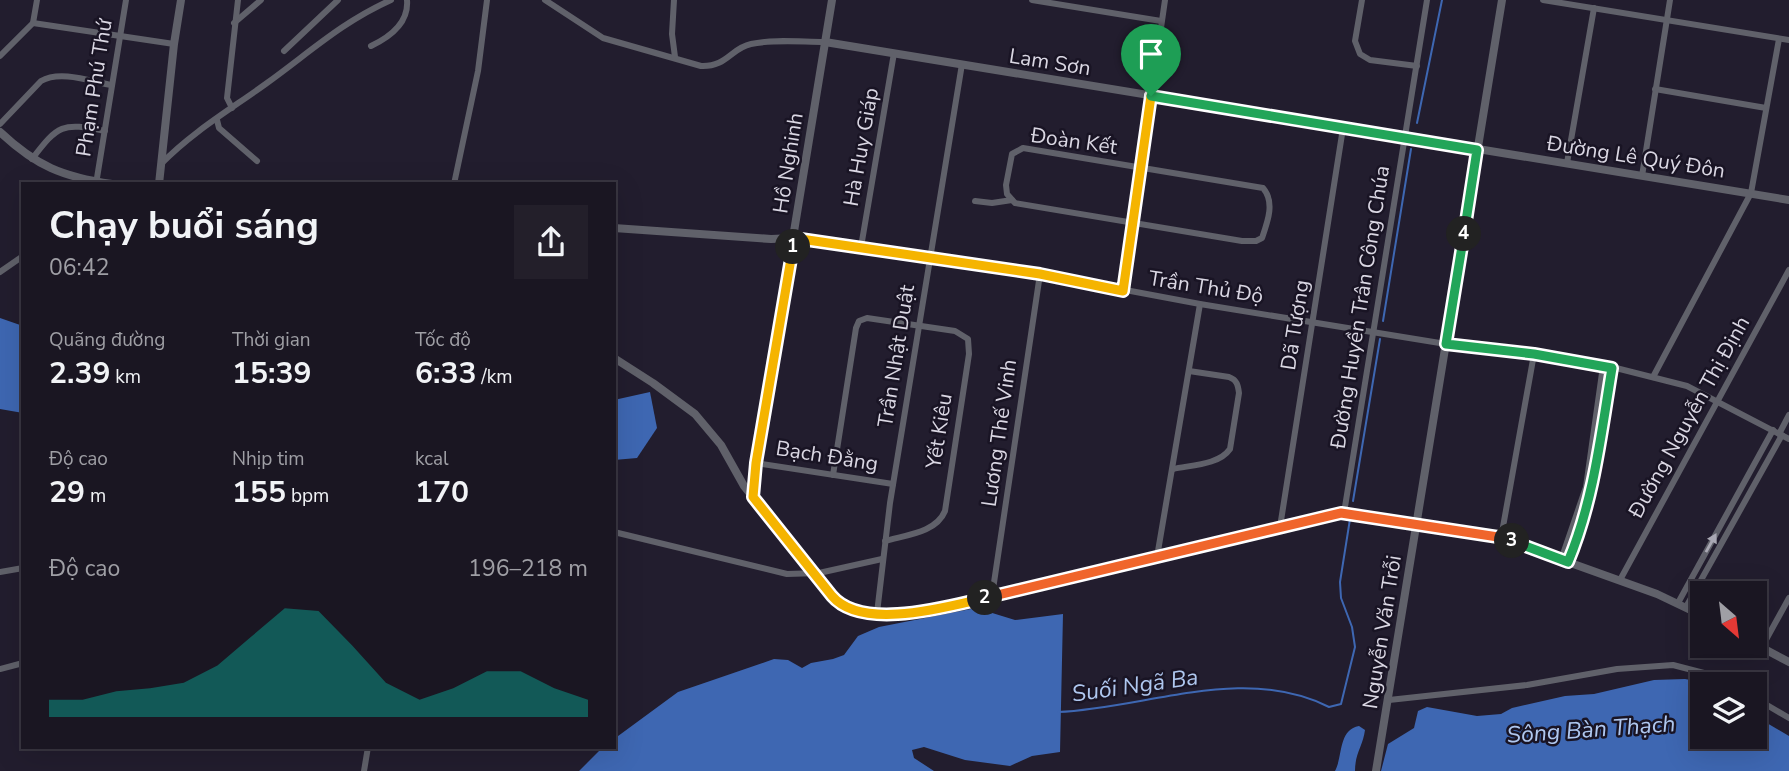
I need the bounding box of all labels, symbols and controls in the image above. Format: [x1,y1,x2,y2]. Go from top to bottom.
street label: Phạm Phú Thứ [69,16,119,159]
pin [1121,24,1181,96]
icon: arrive [1132,35,1170,73]
street label: Lam Sơn [1007,42,1093,82]
street label: Hà Huy Giáp [837,86,885,208]
street label: Hồ Nghinh [766,111,810,215]
street label: Đoàn Kết [1028,121,1120,161]
street label: Đường Lê Quý Đôn [1544,129,1727,185]
street label: Đường Huyền Trân Công Chúa [1324,163,1396,451]
text: Chạy buổi sáng [49,200,319,251]
button: share [514,205,588,279]
pin: 4 [1446,216,1482,252]
text: 4 [1458,220,1469,246]
pin: 1 [776,230,810,264]
text: 1 [787,233,798,259]
text: 06:42 [49,252,109,283]
street label: Trần Thủ Độ [1147,264,1265,310]
street label: Dã Tượng [1274,278,1316,372]
street label: Trần Nhật Duật [871,282,921,429]
street label: Đường Nguyễn Thị Định [1621,311,1756,524]
text: Quãng đường [49,327,165,353]
text: Thời gian [232,327,311,353]
text: Tốc độ [415,327,471,353]
text: 2.39 [49,353,110,394]
text: 15:39 [232,353,311,394]
text: 6:33 [415,353,476,394]
street label: Lương Thế Vinh [975,357,1023,509]
text: km [110,364,141,390]
text: /km [476,364,512,390]
street label: Yết Kiêu [919,391,959,472]
street label: Bạch Đằng [774,434,880,478]
text: Độ cao [49,446,108,472]
text: Nhịp tim [232,446,305,472]
text: kcal [415,446,449,472]
text: 29 [49,472,85,513]
text: 155 [232,472,286,513]
text: 170 [415,472,469,513]
text: m [85,483,106,509]
text: bpm [286,483,329,509]
pin: 3 [1494,524,1530,558]
text: 3 [1506,527,1517,553]
one-way arrow [1705,534,1717,553]
text: Độ cao [49,553,120,584]
text: 196–218 m [468,553,588,584]
street label: Nguyễn Văn Trỗi [1356,553,1408,711]
pin: 2 [968,580,1002,616]
north arrow [1690,581,1768,658]
map controls [1690,581,1767,749]
text: 2 [979,584,990,610]
water label: Suối Ngã Ba [1070,661,1200,710]
button: layers [1690,672,1767,749]
water label: Sông Bàn Thạch [1506,708,1676,751]

